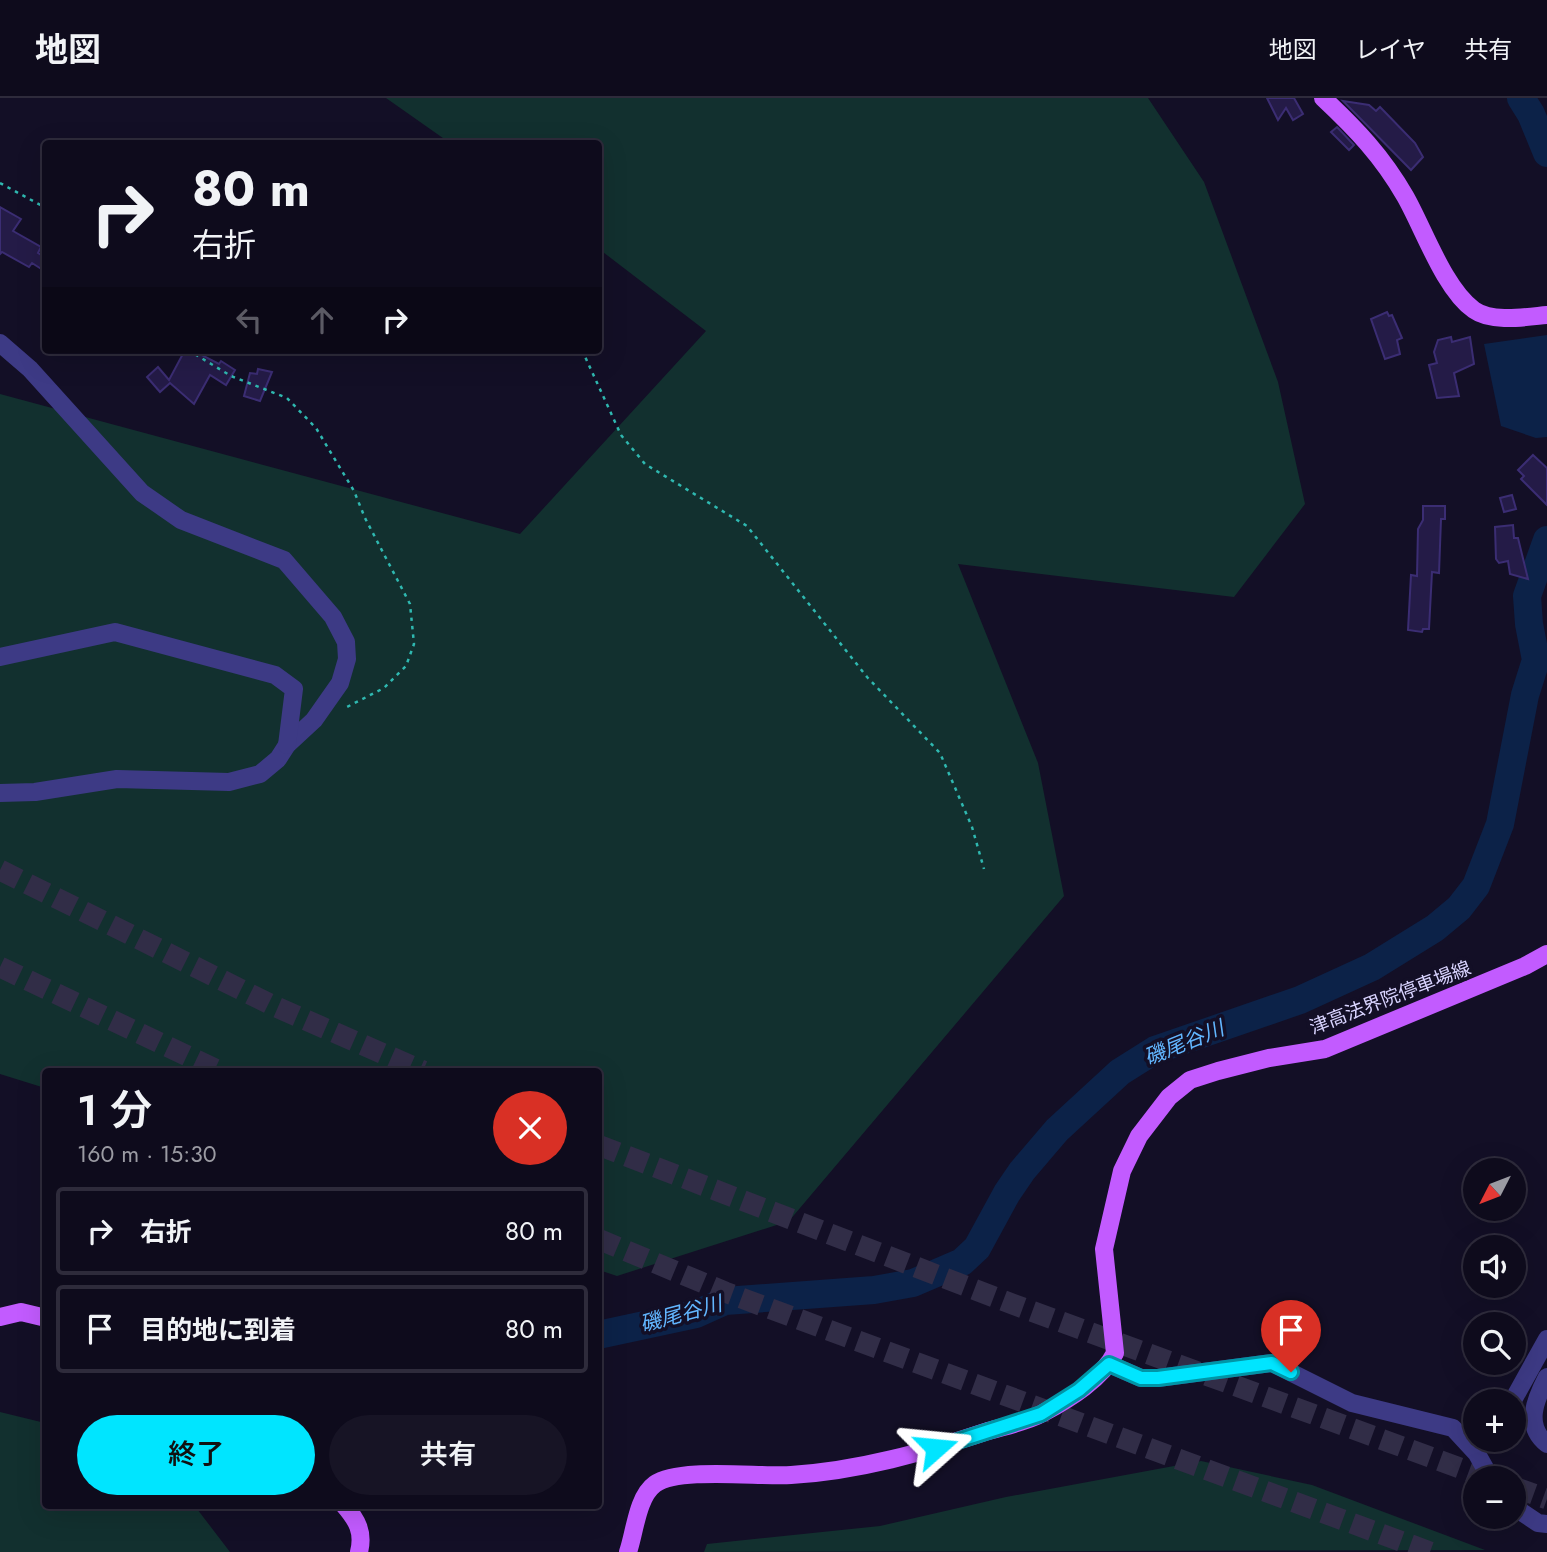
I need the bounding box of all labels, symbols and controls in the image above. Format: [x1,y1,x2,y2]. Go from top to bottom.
text: 地図 [35,26,101,73]
text: 地図 [1269,32,1317,67]
text: レイヤ [1355,32,1426,67]
text: 共有 [1464,32,1512,67]
text: 80 m [192,154,310,224]
icon: right [77,168,168,259]
text: 右折 [192,222,256,268]
icon: left [230,301,268,339]
icon: ahead [303,301,341,339]
icon: right [376,301,414,339]
street label: 津高法界院停車場線 [1306,954,1475,1041]
water label: 磯尾谷川 [1139,1013,1230,1073]
text: 1 分 [77,1080,152,1141]
button: close [493,1091,567,1165]
text: 160 m · 15:30 [77,1137,217,1171]
north arrow [1463,1158,1526,1222]
map controls [1463,1158,1526,1529]
icon: right [81,1212,119,1250]
text: 80 m [505,1212,563,1250]
text: 右折 [140,1213,192,1251]
button: sound [1463,1235,1526,1298]
water label: 磯尾谷川 [637,1288,727,1339]
pin [1261,1300,1321,1372]
icon: arrive [81,1310,119,1348]
text: 80 m [505,1310,563,1348]
text: 目的地に到着 [140,1311,296,1349]
icon: arrive [1272,1311,1310,1349]
button: search [1463,1312,1526,1375]
button: + [1463,1389,1526,1452]
position arrow [899,1411,973,1485]
button: 終了 [77,1415,315,1495]
button: 共有 [329,1415,567,1495]
button: − [1463,1466,1526,1529]

